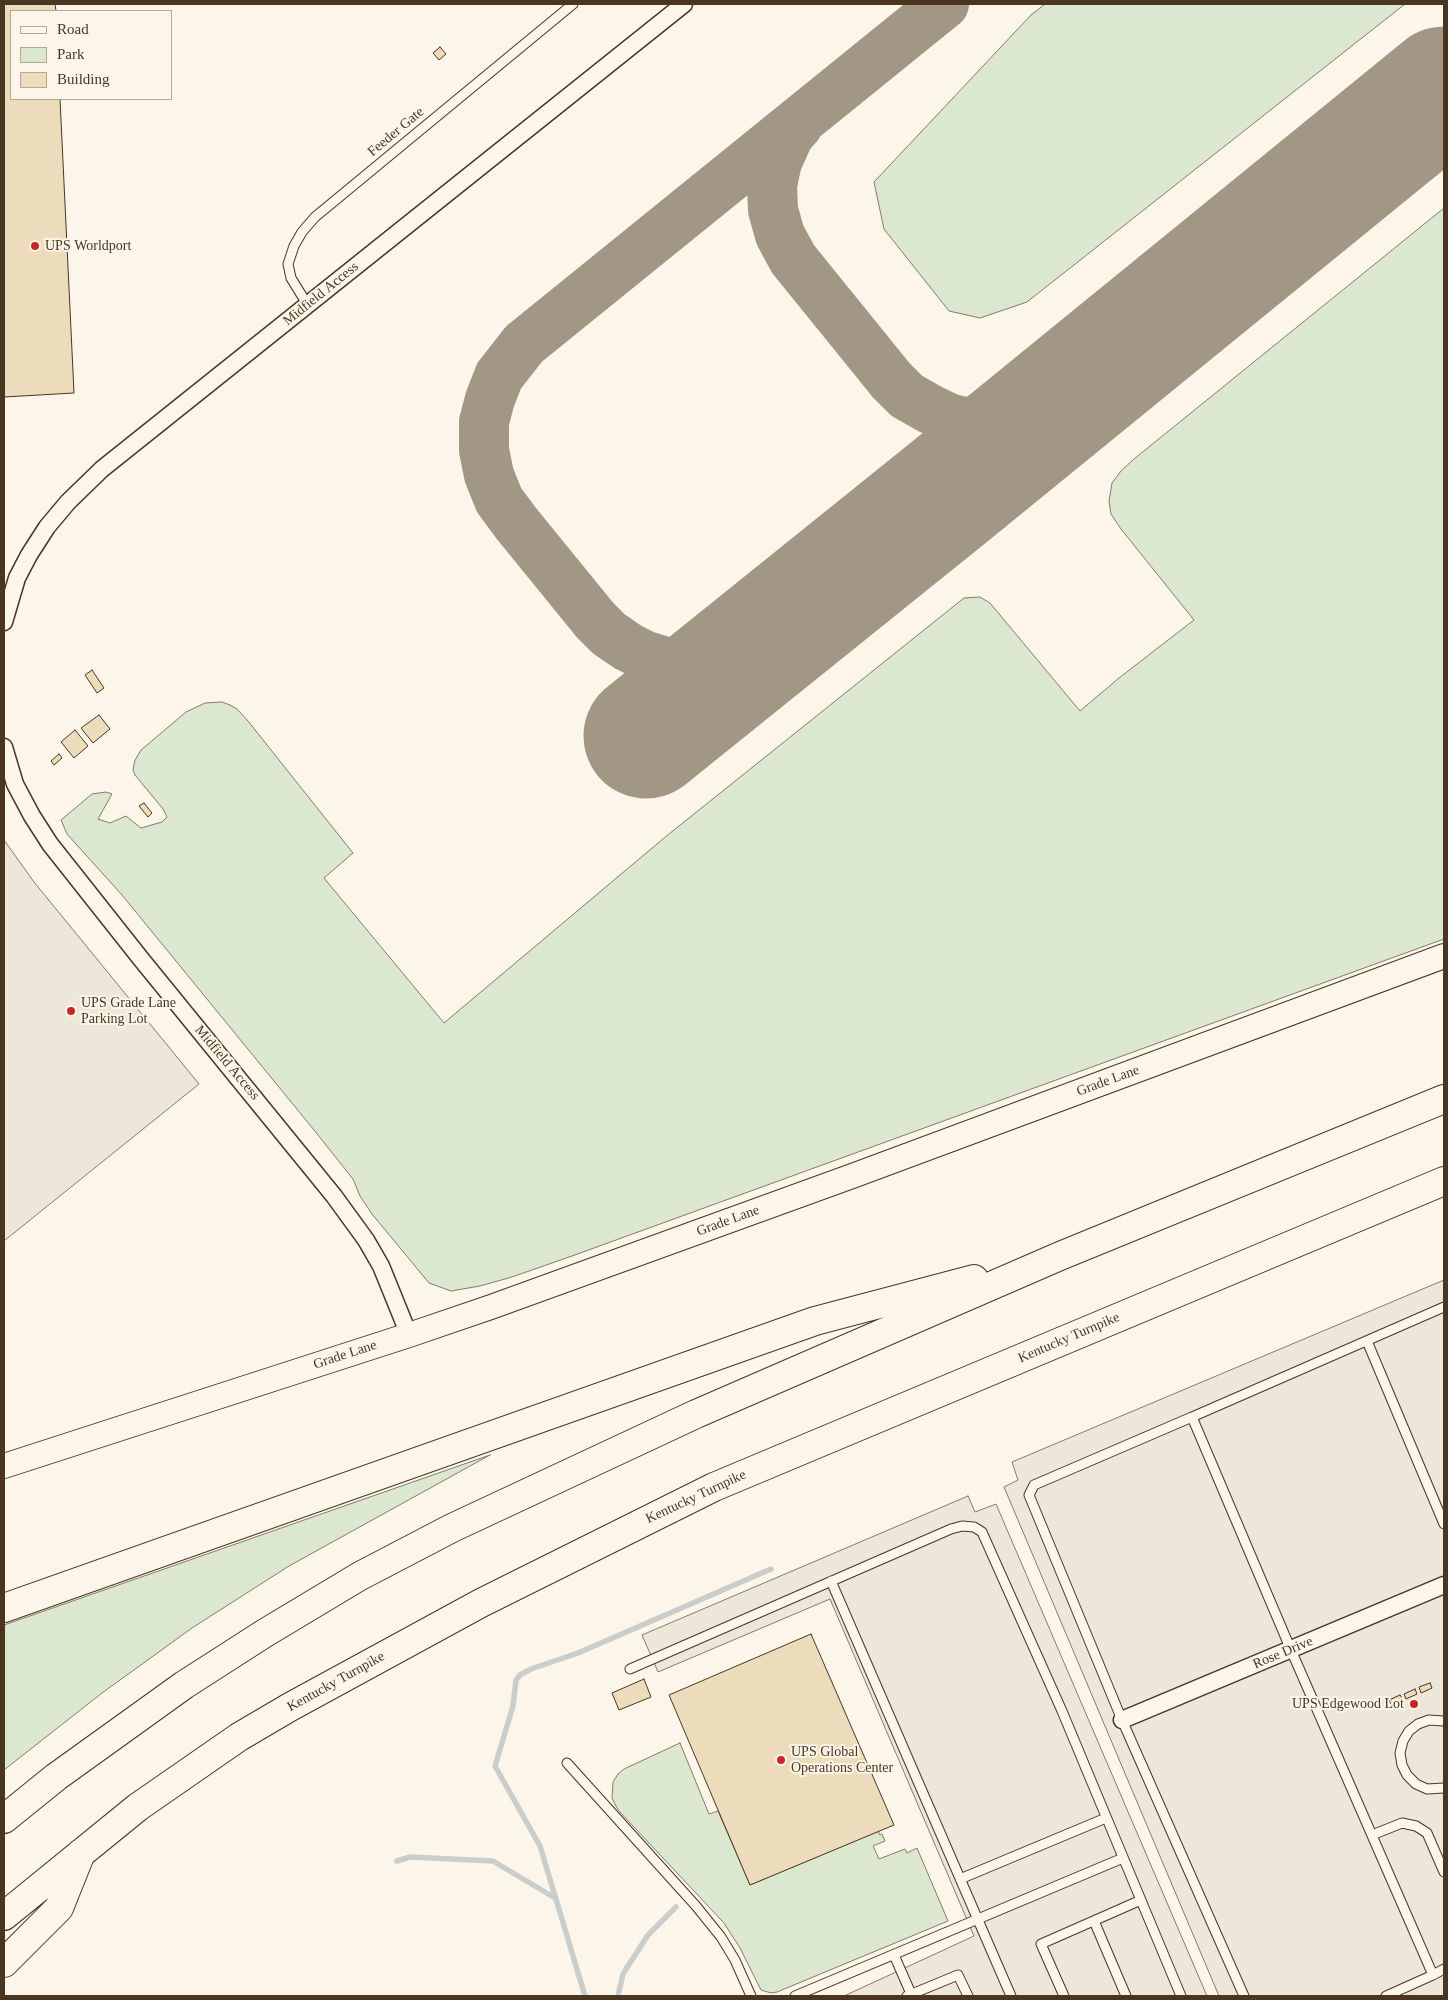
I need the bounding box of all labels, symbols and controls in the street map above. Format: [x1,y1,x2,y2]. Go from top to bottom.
legend [10,10,172,100]
text: Road [57,21,89,37]
text: Park [57,46,85,62]
text: Building [57,71,110,87]
street label: Feeder Gate [365,104,427,160]
place label: UPS Worldport [45,238,131,254]
marker: UPS Worldport [29,240,41,252]
street label: Midfield Access [280,258,362,330]
place label: UPS Grade Lane Parking Lot [81,995,176,1028]
marker: UPS Grade Lane Parking Lot [65,1005,77,1017]
street label: Midfield Access [191,1022,263,1104]
street label: Grade Lane [1074,1062,1142,1100]
street label: Grade Lane [694,1202,762,1240]
street label: Kentucky Turnpike [1016,1309,1122,1367]
street label: Grade Lane [311,1337,379,1373]
street label: Kentucky Turnpike [643,1466,749,1528]
street label: Rose Drive [1251,1633,1315,1673]
street label: Kentucky Turnpike [284,1648,388,1716]
place label: UPS Edgewood Lot [1292,1696,1404,1712]
marker: UPS Edgewood Lot [1408,1698,1420,1710]
place label: UPS Global Operations Center [791,1744,893,1776]
marker: UPS Global Operations Center [775,1754,787,1766]

